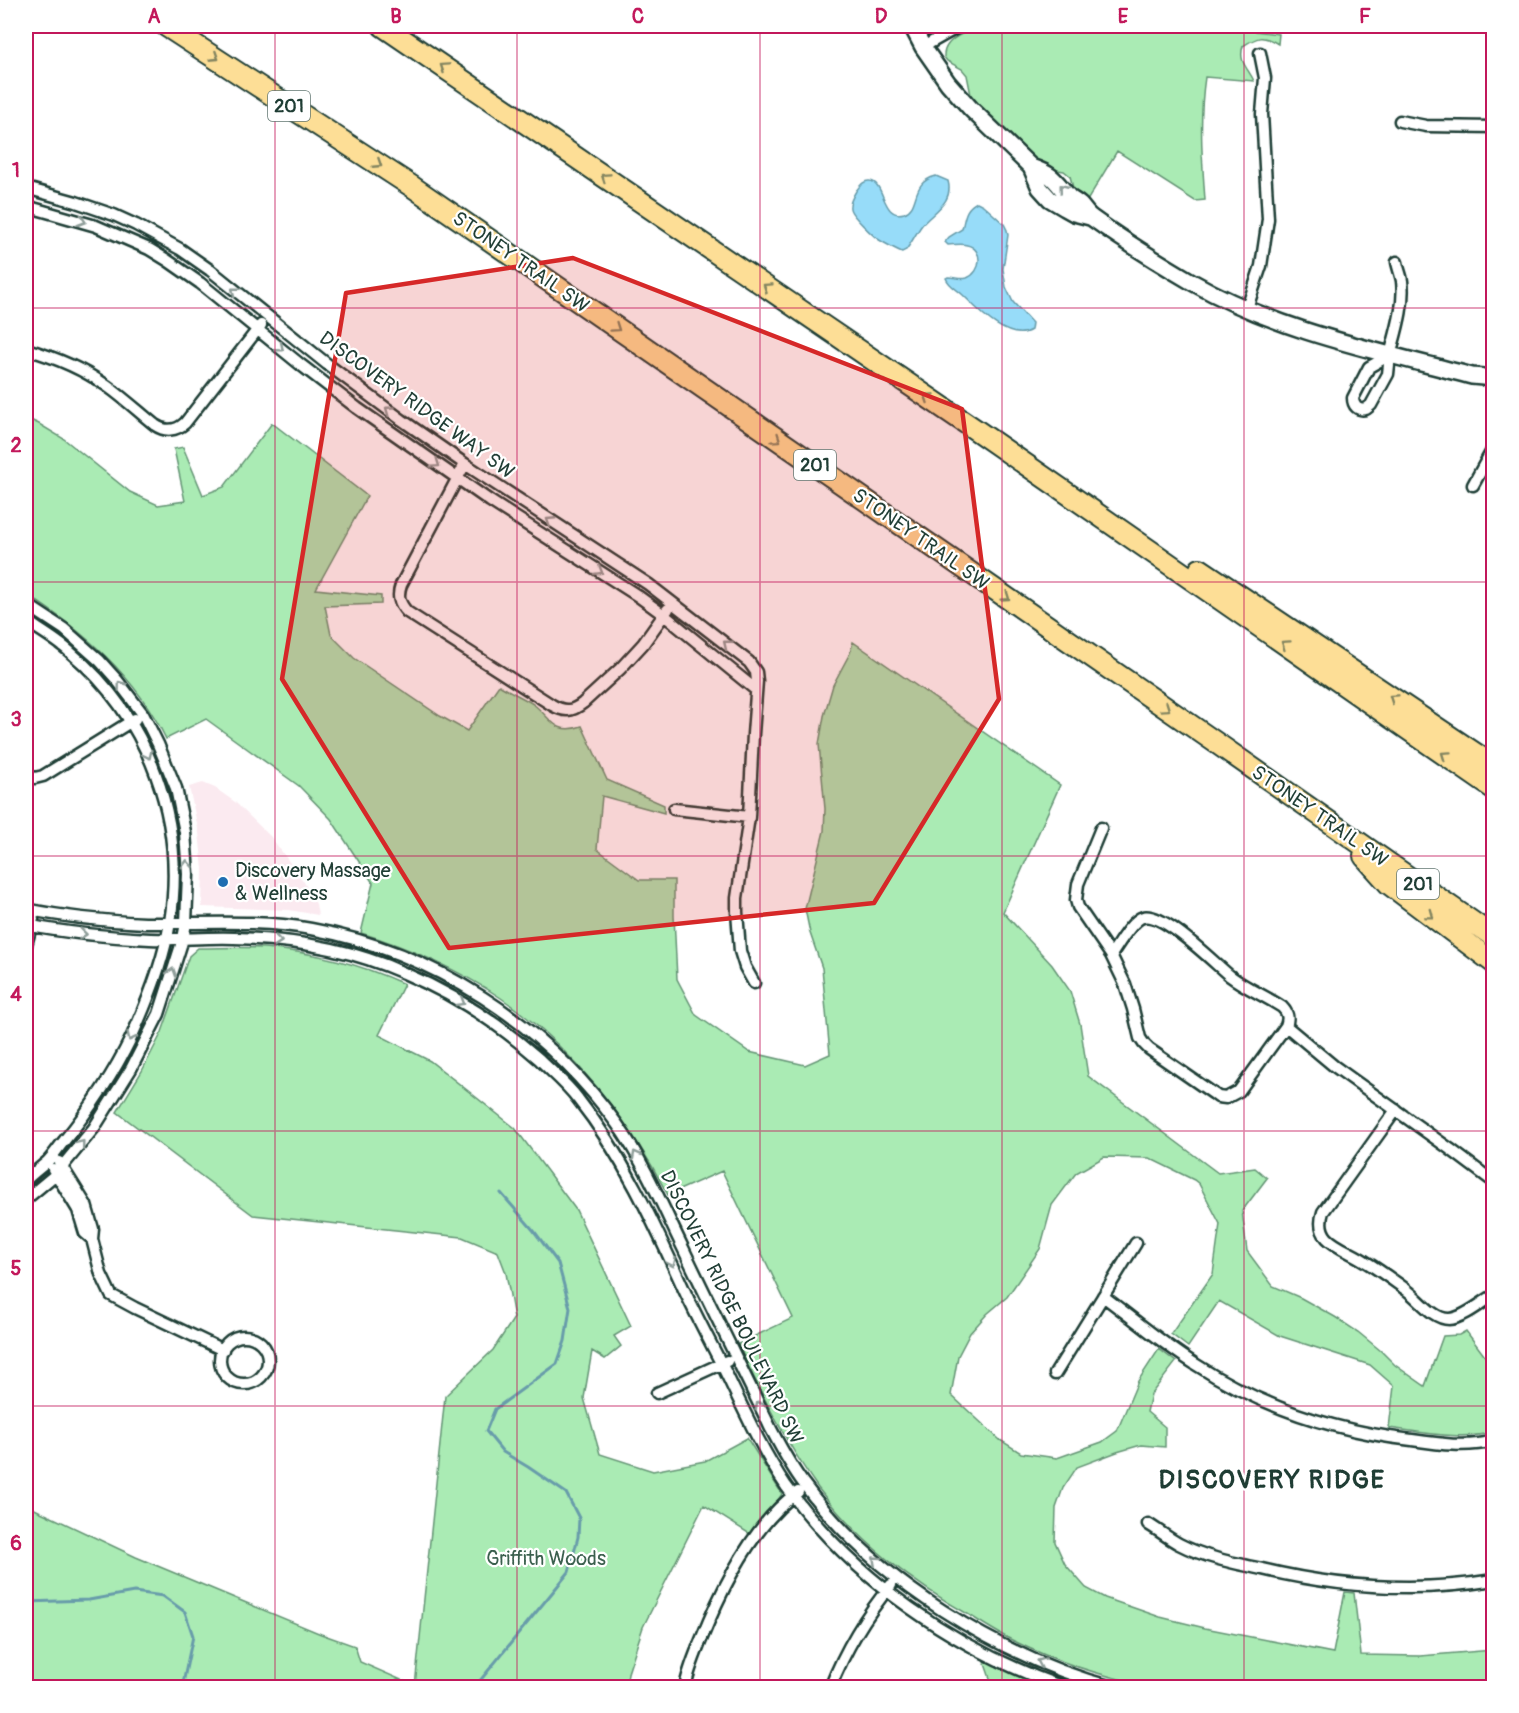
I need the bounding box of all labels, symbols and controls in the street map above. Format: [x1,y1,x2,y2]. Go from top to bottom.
text: A [148,4,161,29]
text: B [390,4,402,29]
text: C [632,4,644,29]
text: D [875,4,888,29]
text: E [1118,4,1129,29]
text: F [1359,4,1371,29]
one-way arrow [208,50,219,61]
one-way arrow [440,63,451,74]
road number: 201 [268,91,310,121]
one-way arrow [371,157,382,168]
text: 1 [12,158,20,183]
one-way arrow [601,173,612,184]
one-way arrow [1059,184,1070,195]
street label: STONEY TRAIL SW [448,206,594,318]
one-way arrow [76,214,87,226]
one-way arrow [762,283,773,294]
one-way arrow [231,287,242,298]
one-way arrow [610,321,621,332]
street label: DISCOVERY RIDGE WAY SW [314,326,520,484]
one-way arrow [273,341,284,352]
one-way arrow [923,393,934,404]
one-way arrow [384,407,395,418]
one-way arrow [770,432,781,443]
text: 2 [10,433,22,458]
road number: 201 [794,450,836,480]
one-way arrow [430,457,441,468]
street label: STONEY TRAIL SW [848,483,994,595]
one-way arrow [546,516,556,528]
one-way arrow [593,564,604,575]
one-way arrow [999,590,1010,601]
one-way arrow [1281,640,1292,651]
one-way arrow [722,641,733,652]
one-way arrow [117,680,128,691]
one-way arrow [1388,694,1399,705]
one-way arrow [1160,701,1171,712]
text: 3 [10,707,22,732]
one-way arrow [140,748,152,759]
one-way arrow [1441,751,1452,762]
street label: STONEY TRAIL SW [1247,760,1393,872]
place label: Discovery Massage & Wellness [235,858,391,906]
one-way arrow [181,860,194,869]
road number: 201 [1397,869,1439,899]
marker: Discovery Massage & Wellness [216,875,230,889]
one-way arrow [1423,908,1434,919]
one-way arrow [79,927,88,940]
one-way arrow [273,934,282,947]
one-way arrow [165,968,177,978]
text: 4 [10,982,22,1007]
one-way arrow [455,994,465,1006]
one-way arrow [127,1031,139,1042]
one-way arrow [74,1139,85,1150]
one-way arrow [632,1151,643,1161]
street label: DISCOVERY RIDGE BOULEVARD SW [655,1166,809,1448]
text: 5 [11,1256,22,1281]
one-way arrow [665,1256,677,1267]
one-way arrow [755,1401,767,1412]
district label: DISCOVERY RIDGE [1158,1464,1386,1496]
text: 6 [10,1531,22,1556]
park label: Griffith Woods [486,1546,606,1571]
one-way arrow [872,1556,882,1567]
one-way arrow [1036,1657,1047,1669]

